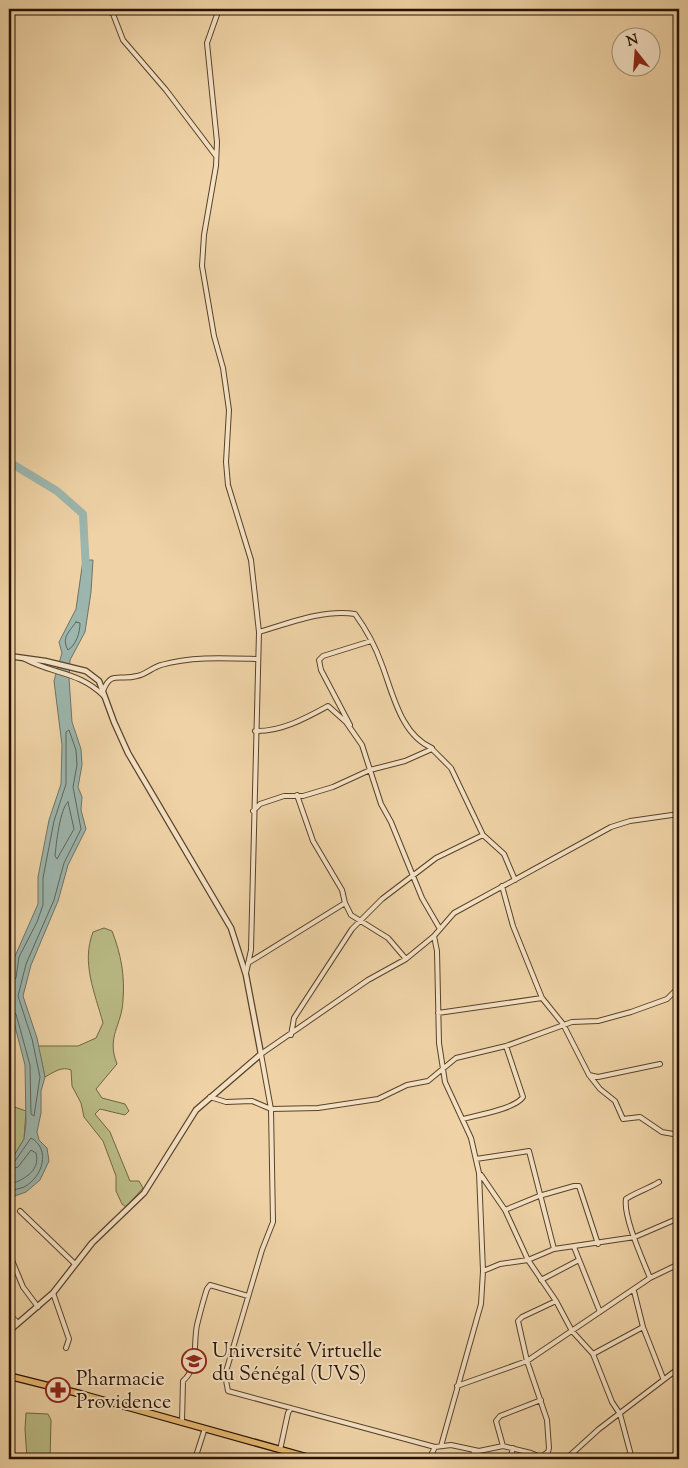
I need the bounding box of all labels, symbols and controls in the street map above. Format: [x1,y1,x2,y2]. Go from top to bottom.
north arrow [610,28,660,78]
text: N [625,30,641,53]
place label: Université Virtuelle du Sénégal (UVS) [212,1338,382,1390]
school or university icon: Université Virtuelle du Sénégal (UVS) [181,1348,207,1374]
place label: Pharmacie Providence [76,1366,171,1418]
pharmacy icon: Pharmacie Providence [45,1377,71,1403]

